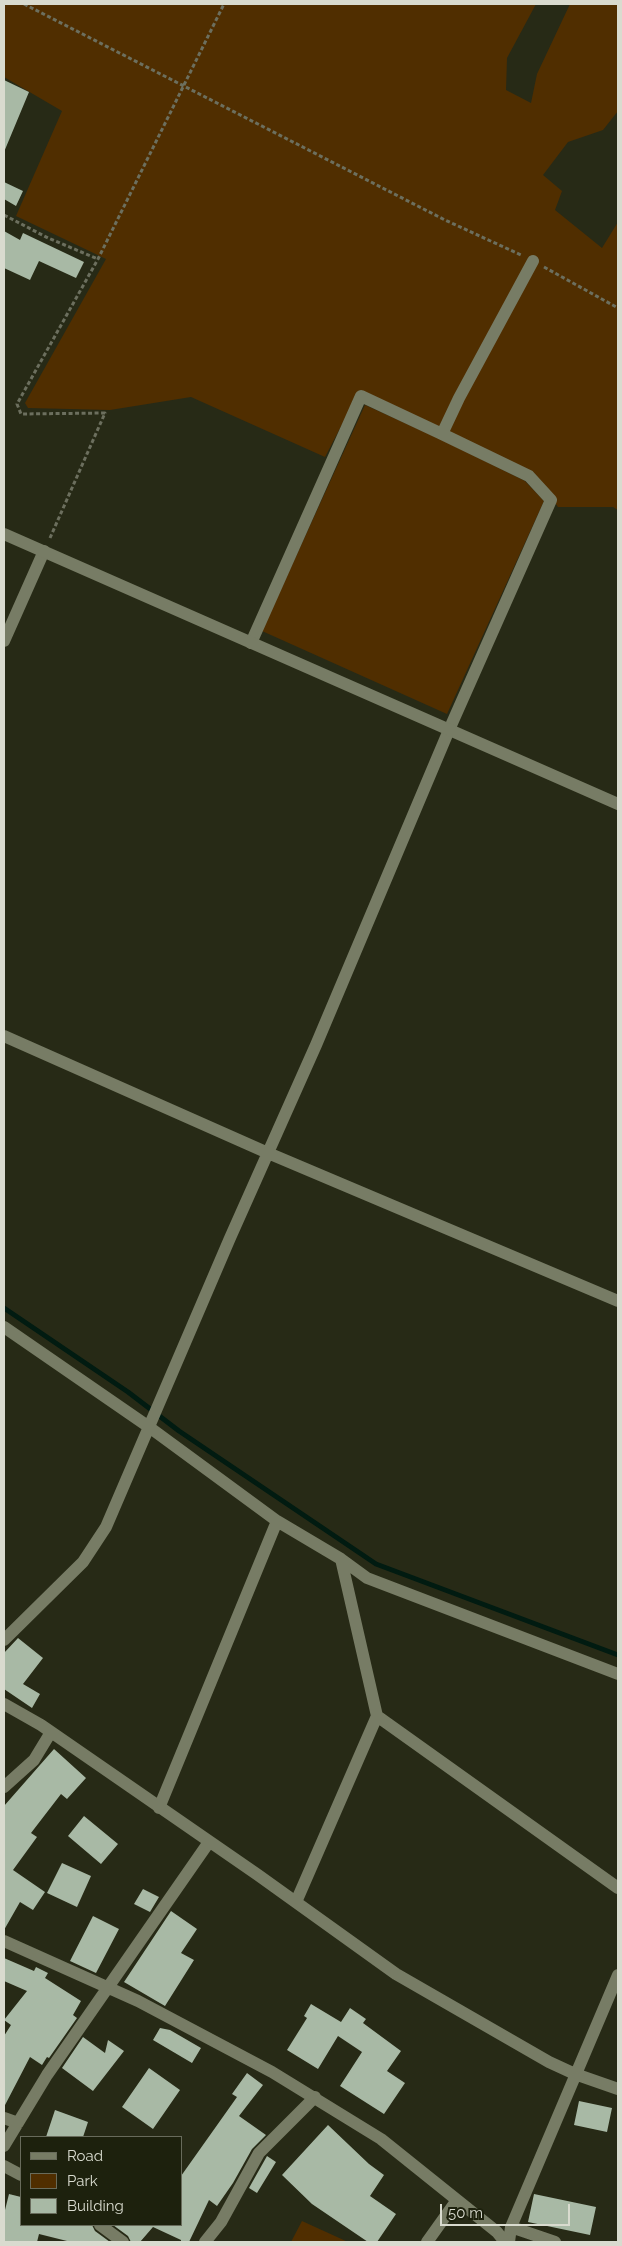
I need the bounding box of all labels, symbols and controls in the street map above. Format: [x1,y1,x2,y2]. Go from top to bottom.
legend [20,2136,182,2226]
text: Road [67,2147,103,2165]
text: Park [67,2172,98,2190]
scale bar [442,2194,572,2226]
text: Building [67,2197,124,2215]
text: 50 m [448,2204,483,2222]

